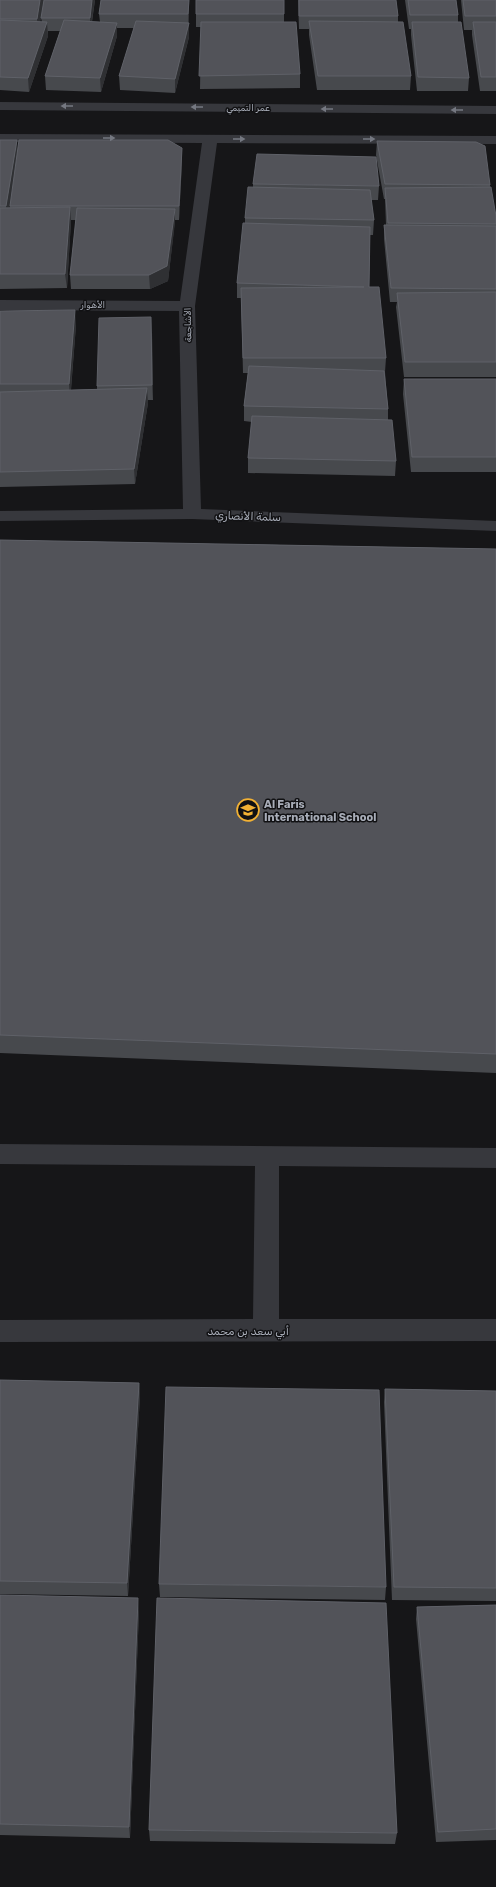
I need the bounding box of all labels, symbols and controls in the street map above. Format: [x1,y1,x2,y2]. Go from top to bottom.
one-way arrow [60,103,73,109]
street label: عمر التميمي [226,103,270,115]
one-way arrow [191,104,203,111]
one-way arrow [321,105,333,112]
one-way arrow [450,107,463,113]
one-way arrow [103,135,116,141]
one-way arrow [233,136,246,142]
one-way arrow [363,136,376,142]
street label: الأهوار [80,300,105,310]
street label: الأشاجعة [183,308,193,342]
street label: سلمة الأنصاري [215,509,281,525]
school or university icon: Al Faris International School [235,797,261,823]
place label: Al Faris International School [264,798,376,824]
street label: أبي سعد بن محمد [207,1325,289,1340]

